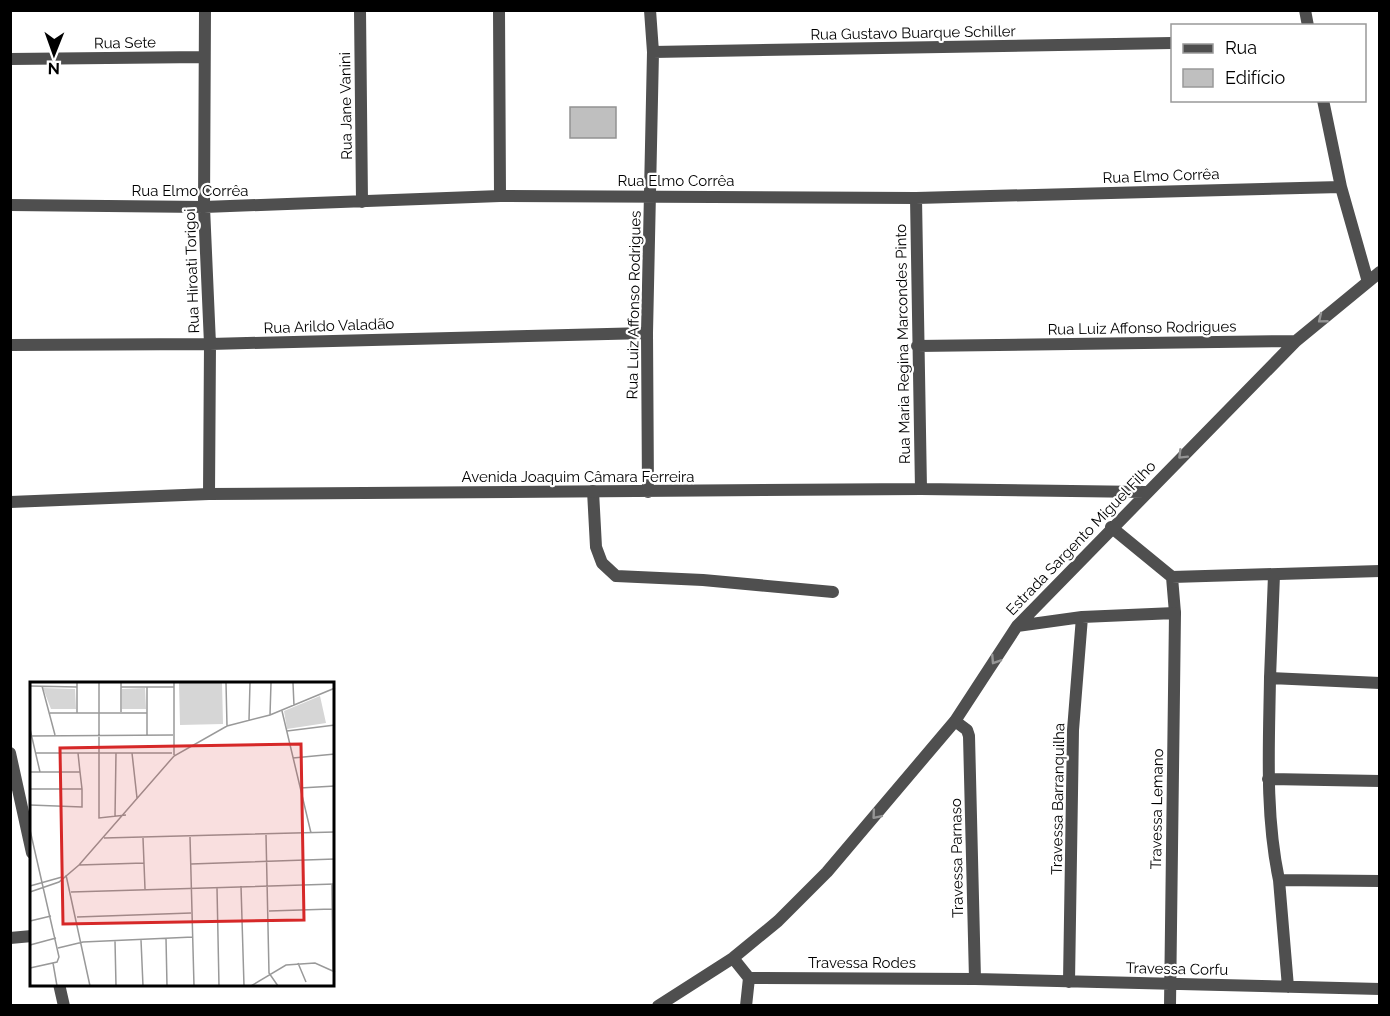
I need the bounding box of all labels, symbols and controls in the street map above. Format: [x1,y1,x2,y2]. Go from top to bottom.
street label: Rua Gustavo Buarque Schiller [810,22,1017,44]
north arrow [24,24,84,84]
legend [1171,24,1366,102]
street label: Rua Sete [94,33,156,53]
text: Rua [1225,37,1257,58]
street label: Rua Jane Vanini [336,52,356,160]
text: N [47,59,60,78]
text: Edifício [1225,67,1285,88]
street label: Rua Elmo Corrêa [1102,165,1220,187]
street label: Rua Elmo Corrêa [618,172,734,190]
street label: Rua Elmo Corrêa [132,182,248,200]
street label: Rua Hiroati Torigoi [181,208,203,334]
street label: Rua Luiz Affonso Rodrigues [623,210,645,400]
street label: Rua Maria Regina Marcondes Pinto [892,224,914,464]
one-way arrow [1318,312,1329,323]
street label: Rua Arildo Valadão [263,315,395,337]
street label: Rua Luiz Affonso Rodrigues [1047,317,1237,339]
one-way arrow [1179,447,1190,458]
street label: Estrada Sargento Miguel Filho [1002,457,1160,619]
street label: Avenida Joaquim Câmara Ferreira [462,468,694,486]
one-way arrow [990,654,1002,664]
inset map [30,682,334,986]
street label: Travessa Barranquilha [1048,723,1068,875]
street label: Travessa Lemano [1147,748,1167,870]
street label: Travessa Parnaso [947,798,967,918]
one-way arrow [873,808,884,819]
street label: Travessa Rodes [808,954,916,972]
street label: Travessa Corfu [1126,959,1228,979]

